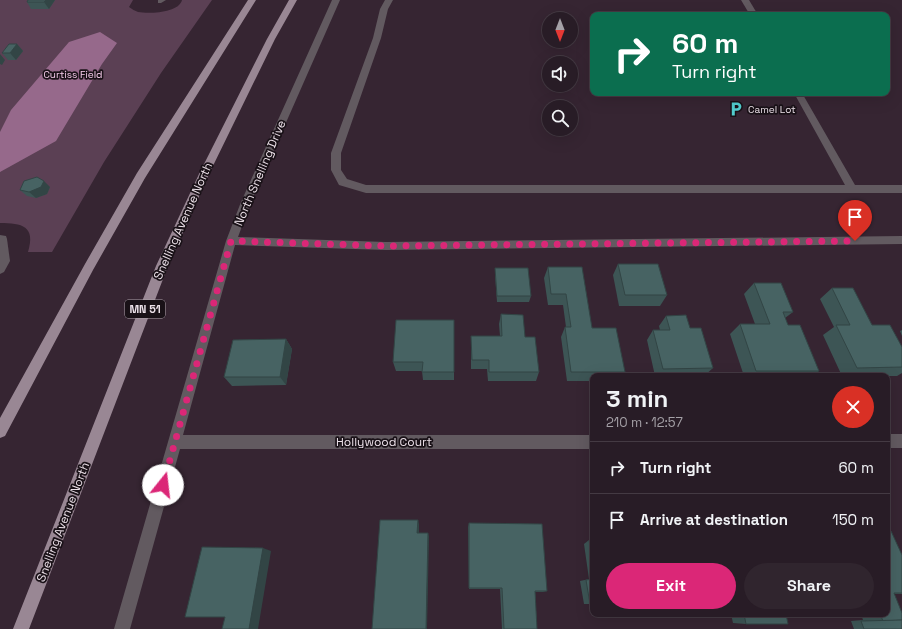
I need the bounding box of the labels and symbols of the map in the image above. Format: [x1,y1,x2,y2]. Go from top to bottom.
north arrow [542,12,578,48]
park label: Curtiss Field [43,68,103,81]
parking icon: Camel Lot [727,100,745,118]
place label: Camel Lot [748,103,796,116]
street label: North Snelling Drive [230,118,290,228]
street label: Snelling Avenue North [150,160,216,282]
pin [838,200,872,241]
road number: MN 51 [125,300,165,318]
street label: Hollywood Court [336,434,432,450]
street label: Snelling Avenue North [33,460,93,584]
position arrow [142,464,184,506]

